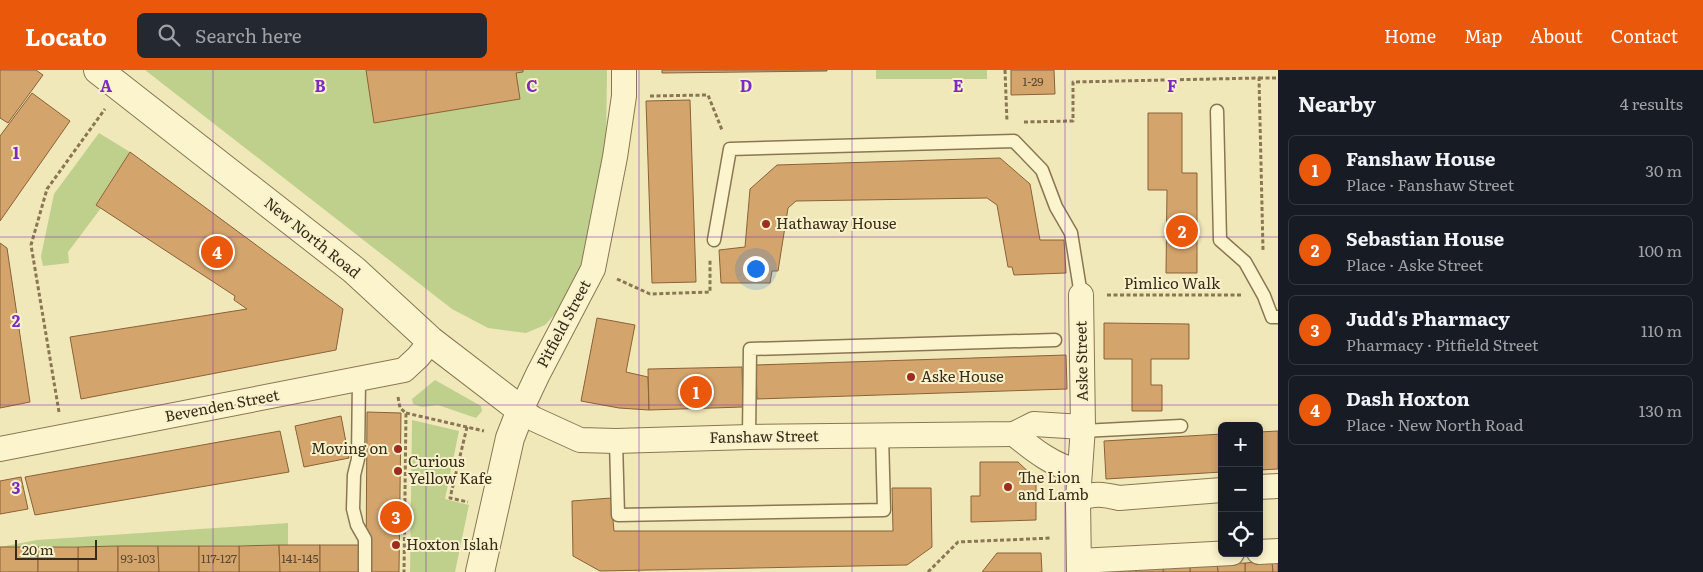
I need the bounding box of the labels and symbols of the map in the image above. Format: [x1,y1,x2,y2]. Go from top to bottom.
house number: 1-29 [1022,72,1044,90]
text: A [100,73,112,97]
text: B [314,73,326,97]
text: C [526,73,538,97]
text: D [740,73,752,97]
text: E [953,73,964,97]
text: F [1167,73,1177,97]
text: 1 [13,140,20,164]
street label: New North Road [260,191,366,283]
place label: Hathaway House [776,211,897,234]
pin: 2 [1166,212,1198,250]
marker: Hathaway House [760,218,772,230]
pin: 4 [201,233,233,271]
your location [743,256,769,282]
street label: Pimlico Walk [1124,271,1221,294]
street label: Pitfield Street [530,275,596,371]
text: 2 [12,308,21,332]
street label: Aske Street [1068,321,1093,401]
place label: Aske House [921,364,1004,387]
marker: Aske House [905,371,917,383]
pin: 1 [680,373,712,411]
street label: Bevenden Street [163,382,281,427]
street label: Fanshaw Street [709,423,819,448]
place label: Moving on [311,436,388,459]
marker: Moving on [392,443,404,455]
place label: Curious Yellow Kafe [408,449,492,489]
marker: Curious Yellow Kafe [392,465,404,477]
place label: The Lion and Lamb [1018,465,1089,505]
text: 3 [12,475,21,499]
marker: The Lion and Lamb [1002,481,1014,493]
pin: 3 [380,498,412,536]
place label: Hoxton Islah [406,532,499,555]
scale bar [15,537,98,560]
marker: Hoxton Islah [390,539,402,551]
house number: 93-103 [120,549,156,567]
house number: 117-127 [201,549,237,567]
house number: 141-145 [281,549,319,567]

